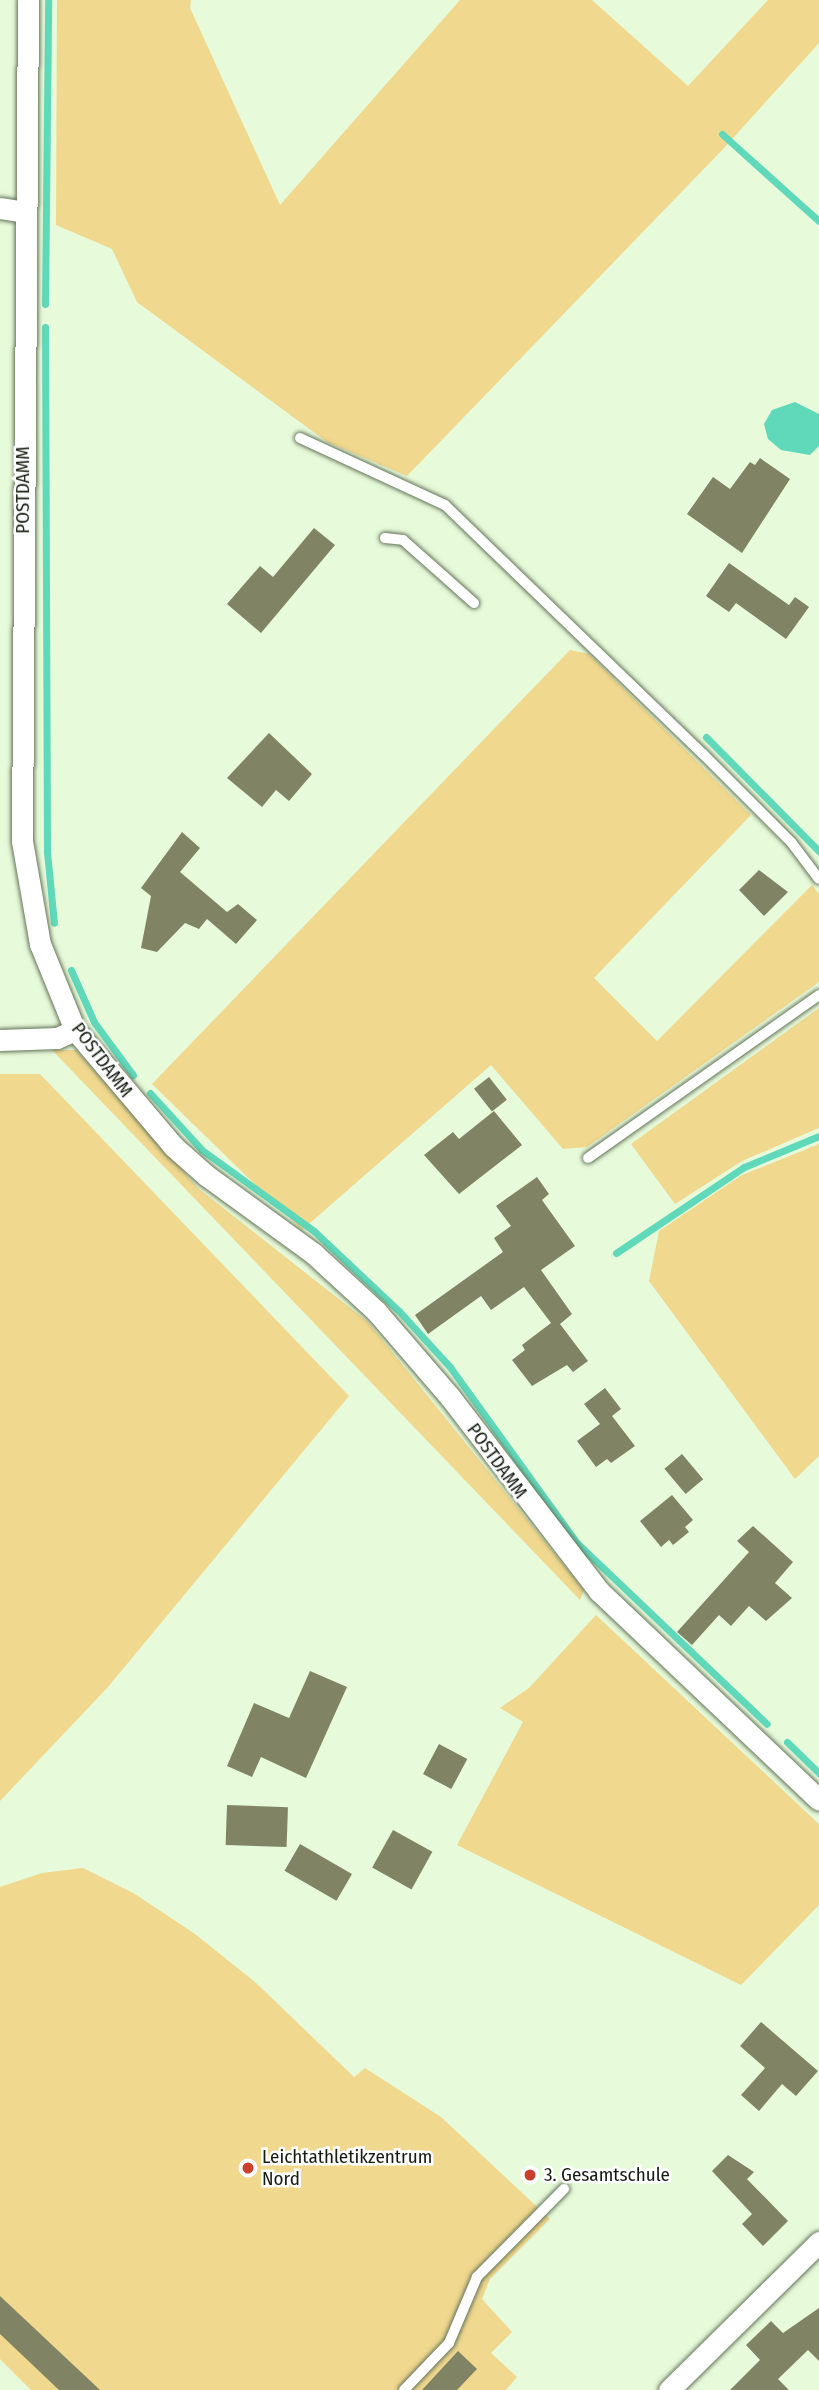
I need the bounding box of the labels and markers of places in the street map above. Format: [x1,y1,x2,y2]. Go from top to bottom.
place label: Leichtathletikzentrum Nord [262,2146,432,2190]
marker: Leichtathletikzentrum Nord [240,2160,256,2176]
place label: 3. Gesamtschule [544,2164,670,2186]
marker: 3. Gesamtschule [522,2167,538,2183]

